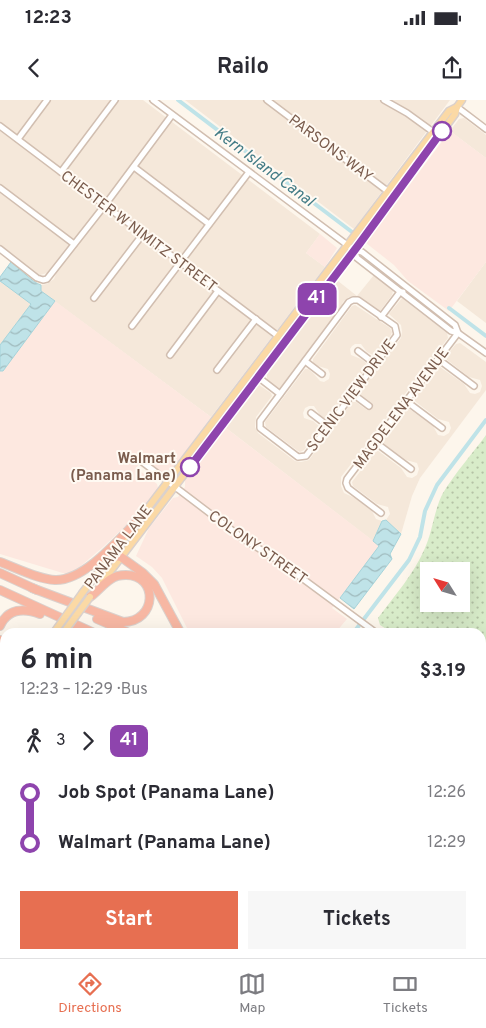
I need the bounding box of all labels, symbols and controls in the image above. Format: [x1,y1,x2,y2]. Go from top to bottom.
text: 12:23 [25,6,72,30]
icon: back [20,54,48,82]
text: Railo [217,54,269,81]
icon: share [438,54,466,82]
street label: PARSONS WAY [284,111,376,187]
unlabelled marker [432,121,452,141]
water label: Kern Island Canal [210,123,319,212]
street label: CHESTER W NIMITZ STREET [56,167,220,297]
line badge: 41 [294,283,340,315]
text: 41 [308,287,326,310]
street label: SCENIC VIEW DRIVE [304,336,401,456]
street label: MAGDELENA AVENUE [350,344,454,474]
place label: Walmart (Panama Lane) [70,450,176,486]
marker: Walmart (Panama Lane) [180,457,200,477]
street label: PANAMA LANE [81,502,157,594]
street label: COLONY STREET [204,507,310,589]
north arrow [420,562,470,612]
map controls [420,562,470,612]
text: 6 min [20,643,93,679]
text: $3.19 [420,659,466,683]
text: 12:23 – 12:29 · Bus [20,680,148,700]
icon: walk [20,727,48,755]
icon: forward [74,727,102,755]
text: 41 [120,729,138,752]
text: 3 [56,731,66,751]
text: Job Spot (Panama Lane) [58,781,275,805]
text: 12:26 [427,783,466,803]
text: Walmart (Panama Lane) [58,831,271,855]
text: 12:29 [427,833,466,853]
button: Start [20,891,238,949]
button: Tickets [248,891,466,949]
tab: Directions [58,970,122,1017]
tab: Map [238,970,266,1017]
tab: Tickets [383,970,428,1017]

